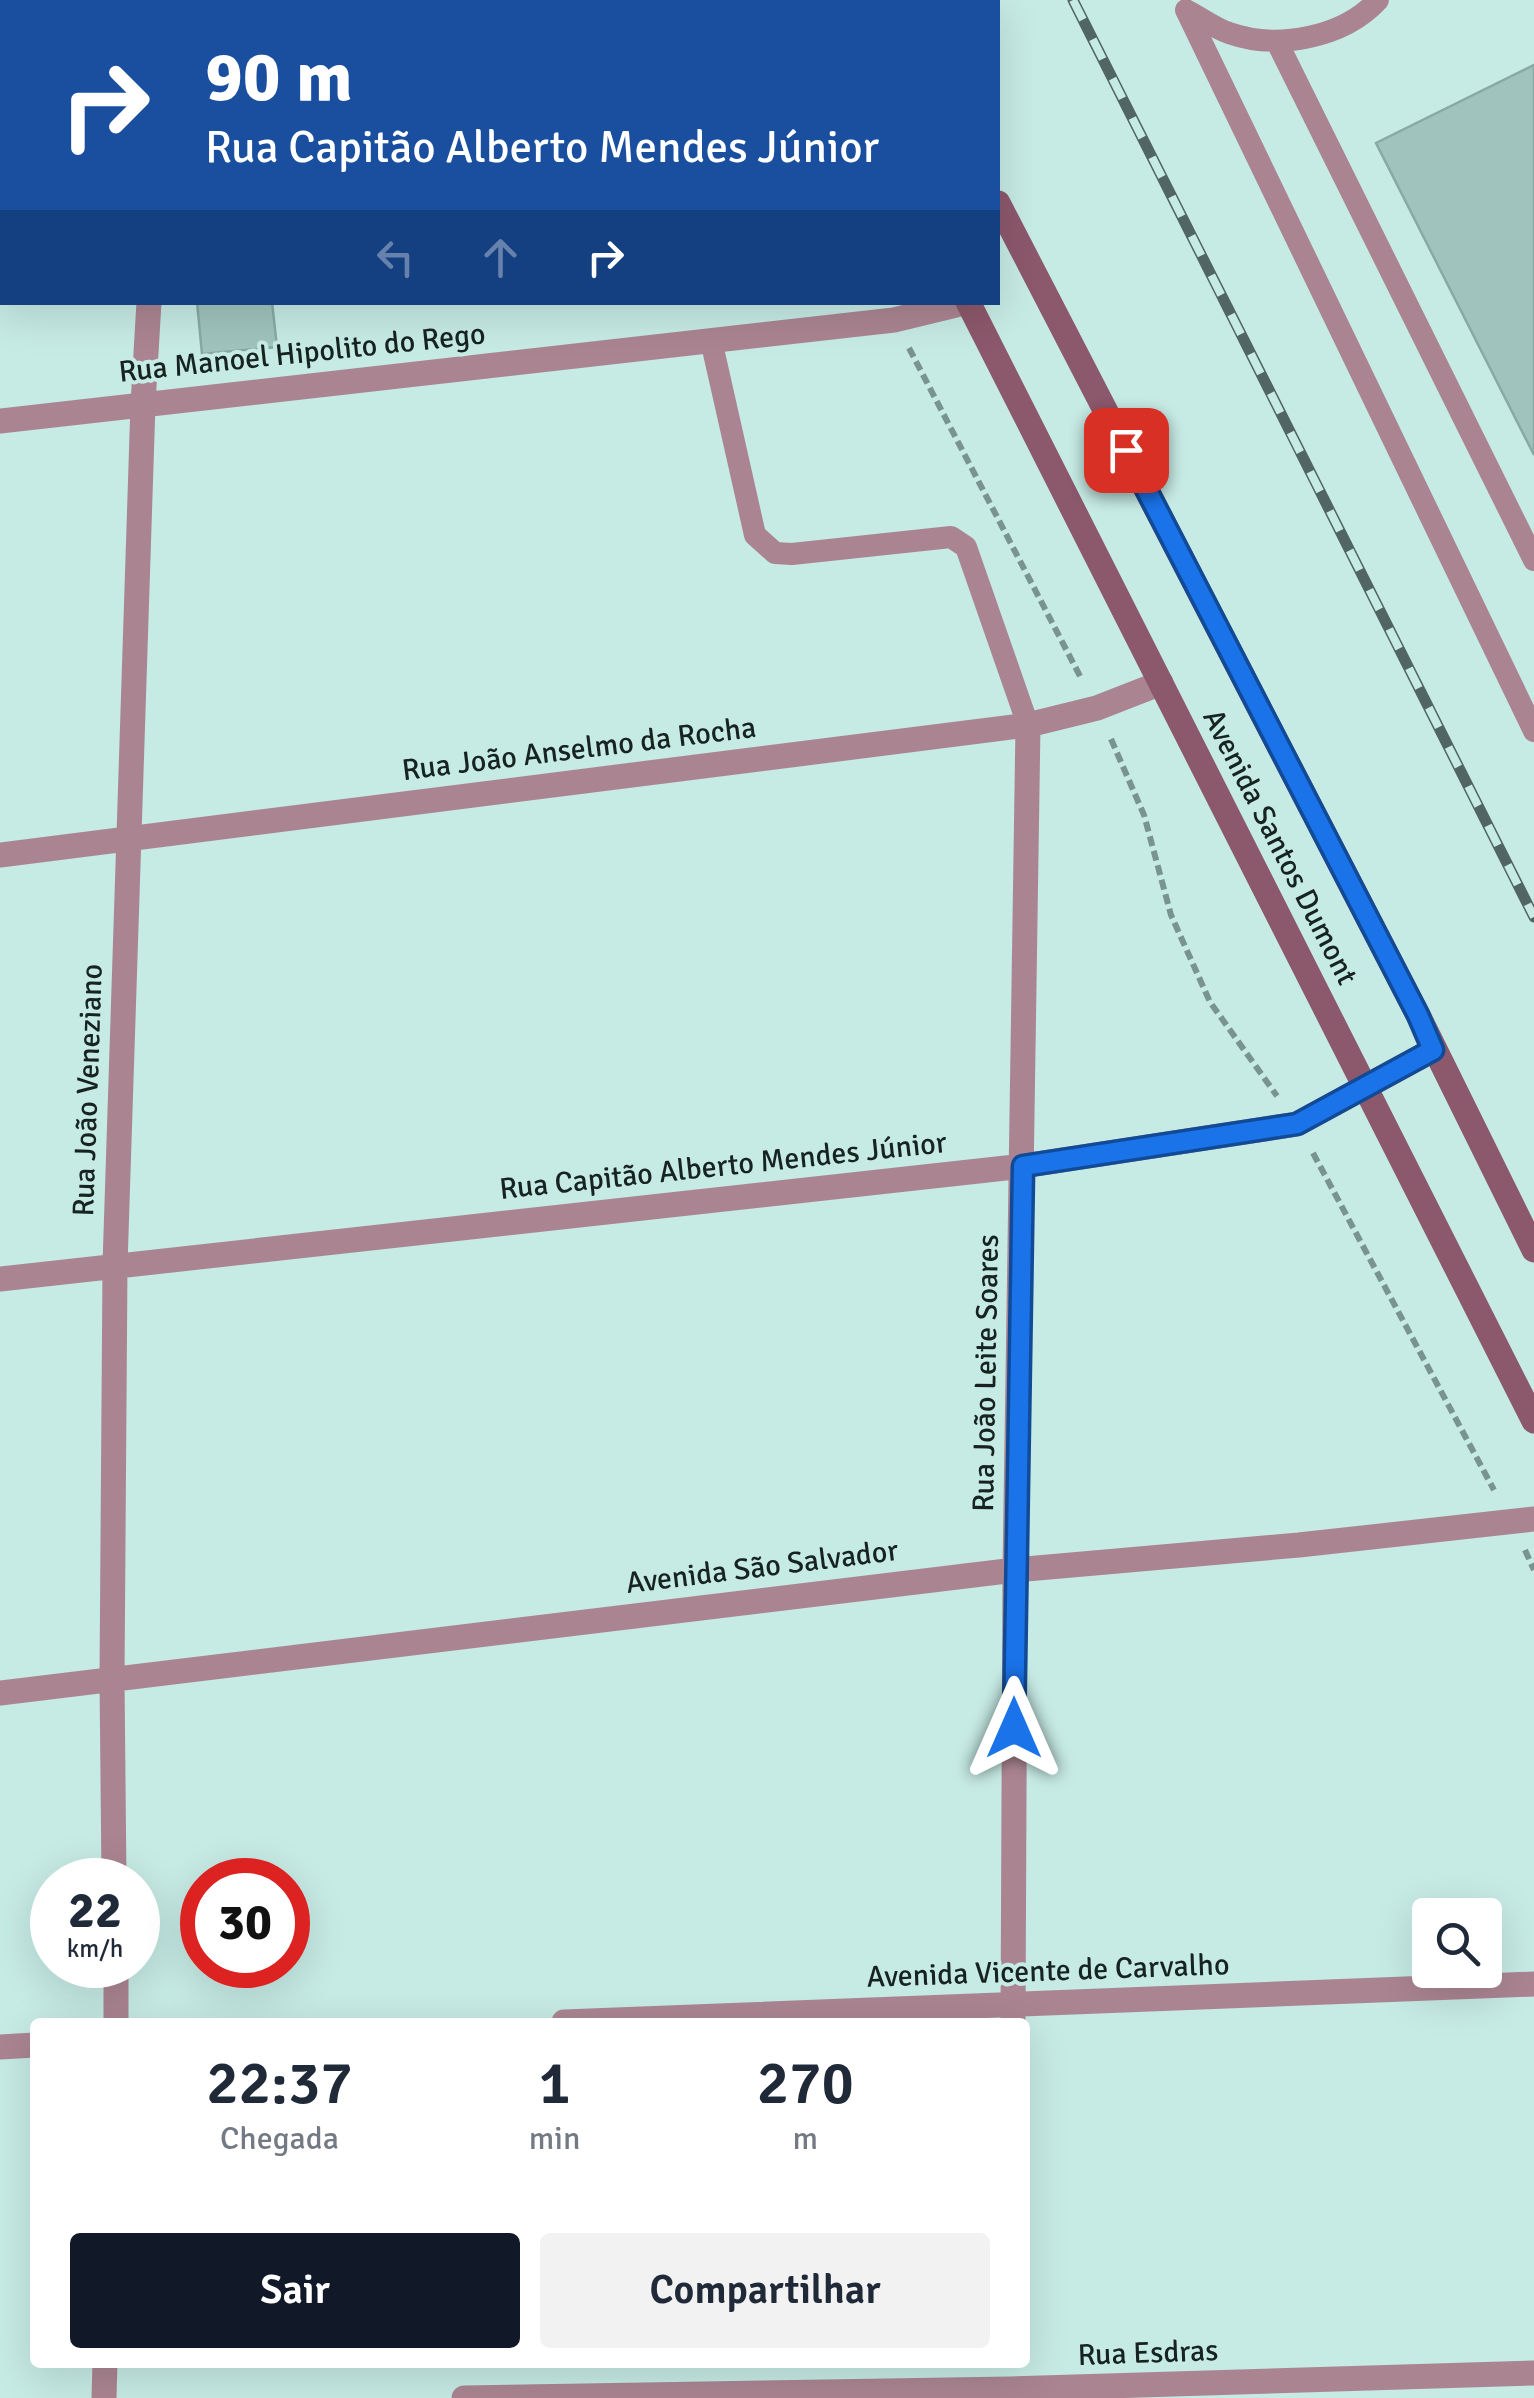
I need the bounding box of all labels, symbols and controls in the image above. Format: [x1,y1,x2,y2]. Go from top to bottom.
text: 90 m [205,34,353,120]
icon: right [40,40,170,170]
text: Rua Capitão Alberto Mendes Júnior [205,120,879,175]
icon: left [368,230,423,285]
icon: ahead [473,230,528,285]
icon: right [578,230,633,285]
street label: Rua Manoel Hipolito do Rego [117,315,487,391]
pin [1084,408,1169,493]
icon: arrive [1099,423,1154,478]
street label: Avenida Santos Dumont [1194,703,1366,991]
street label: Rua João Anselmo da Rocha [400,709,758,789]
street label: Rua João Veneziano [65,963,111,1217]
street label: Rua Capitão Alberto Mendes Júnior [498,1124,948,1208]
street label: Rua João Leite Soares [965,1234,1007,1512]
street label: Avenida São Salvador [624,1532,900,1602]
position arrow [962,1676,1066,1780]
speed limit sign: 30 [180,1858,310,1988]
text: 22 [68,1880,122,1942]
map controls [1412,1898,1502,1988]
button: search [1412,1898,1502,1988]
text: km/h [67,1933,123,1964]
street label: Avenida Vicente de Carvalho [866,1946,1230,1996]
text: 22:37 [206,2047,353,2121]
text: 1 [538,2047,571,2121]
text: 270 [757,2047,854,2121]
text: Chegada [220,2119,339,2158]
text: min [529,2119,580,2158]
text: m [792,2119,818,2158]
button: Sair [70,2233,520,2348]
button: Compartilhar [540,2233,990,2348]
street label: Rua Esdras [1077,2332,1219,2374]

